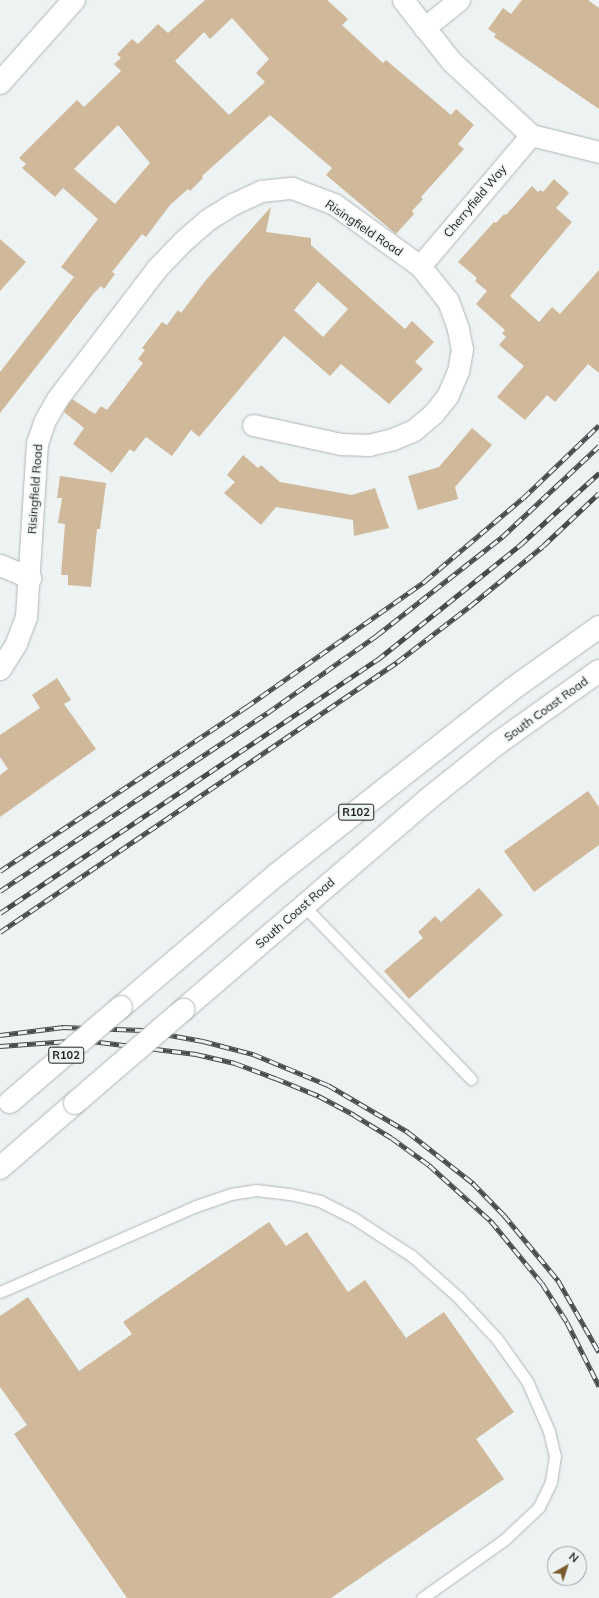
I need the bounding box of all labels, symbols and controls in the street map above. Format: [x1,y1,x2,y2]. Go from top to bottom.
street label: Cherryfield Way [441,162,509,240]
street label: Risingfield Road [323,197,405,259]
street label: Risingfield Road [25,443,45,535]
street label: South Coast Road [501,674,591,744]
road number: R102 [338,803,374,821]
street label: South Coast Road [253,875,337,951]
road number: R102 [48,1046,84,1064]
north arrow [547,1546,587,1586]
text: N [566,1549,582,1566]

